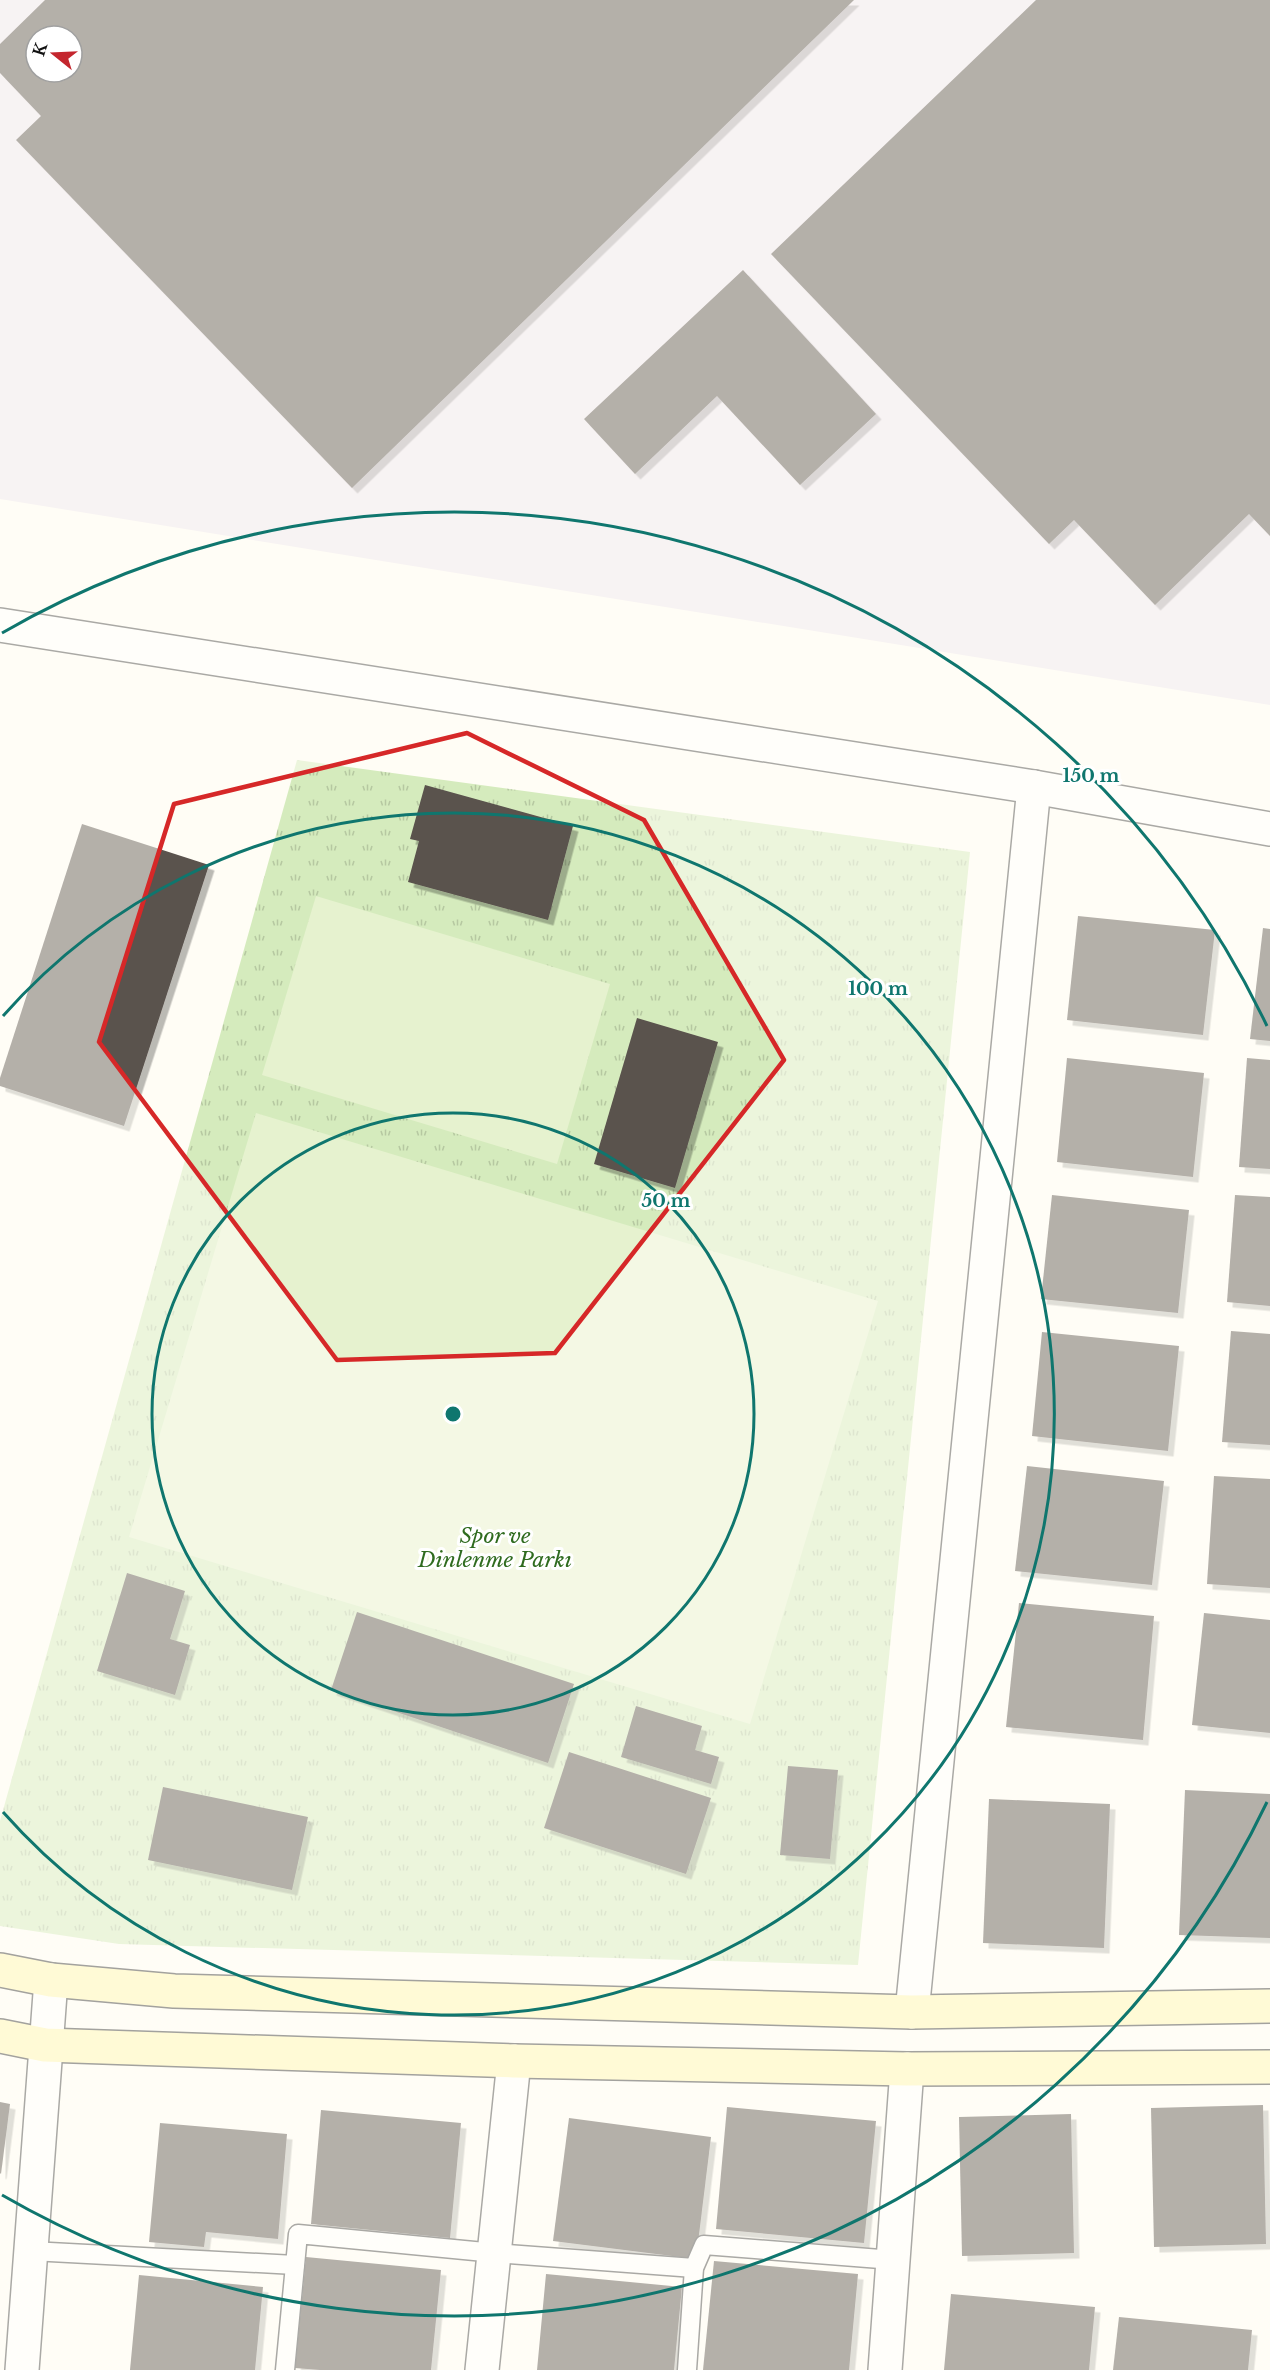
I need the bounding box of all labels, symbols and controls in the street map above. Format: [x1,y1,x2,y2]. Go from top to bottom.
north arrow [24,24,84,84]
text: K [28,39,52,59]
text: 150 m [1063,765,1120,787]
text: 100 m [848,978,908,1000]
text: 50 m [642,1190,691,1212]
centre of rings [443,1404,463,1424]
park label: Spor ve Dinlenme Parkı [417,1523,572,1573]

